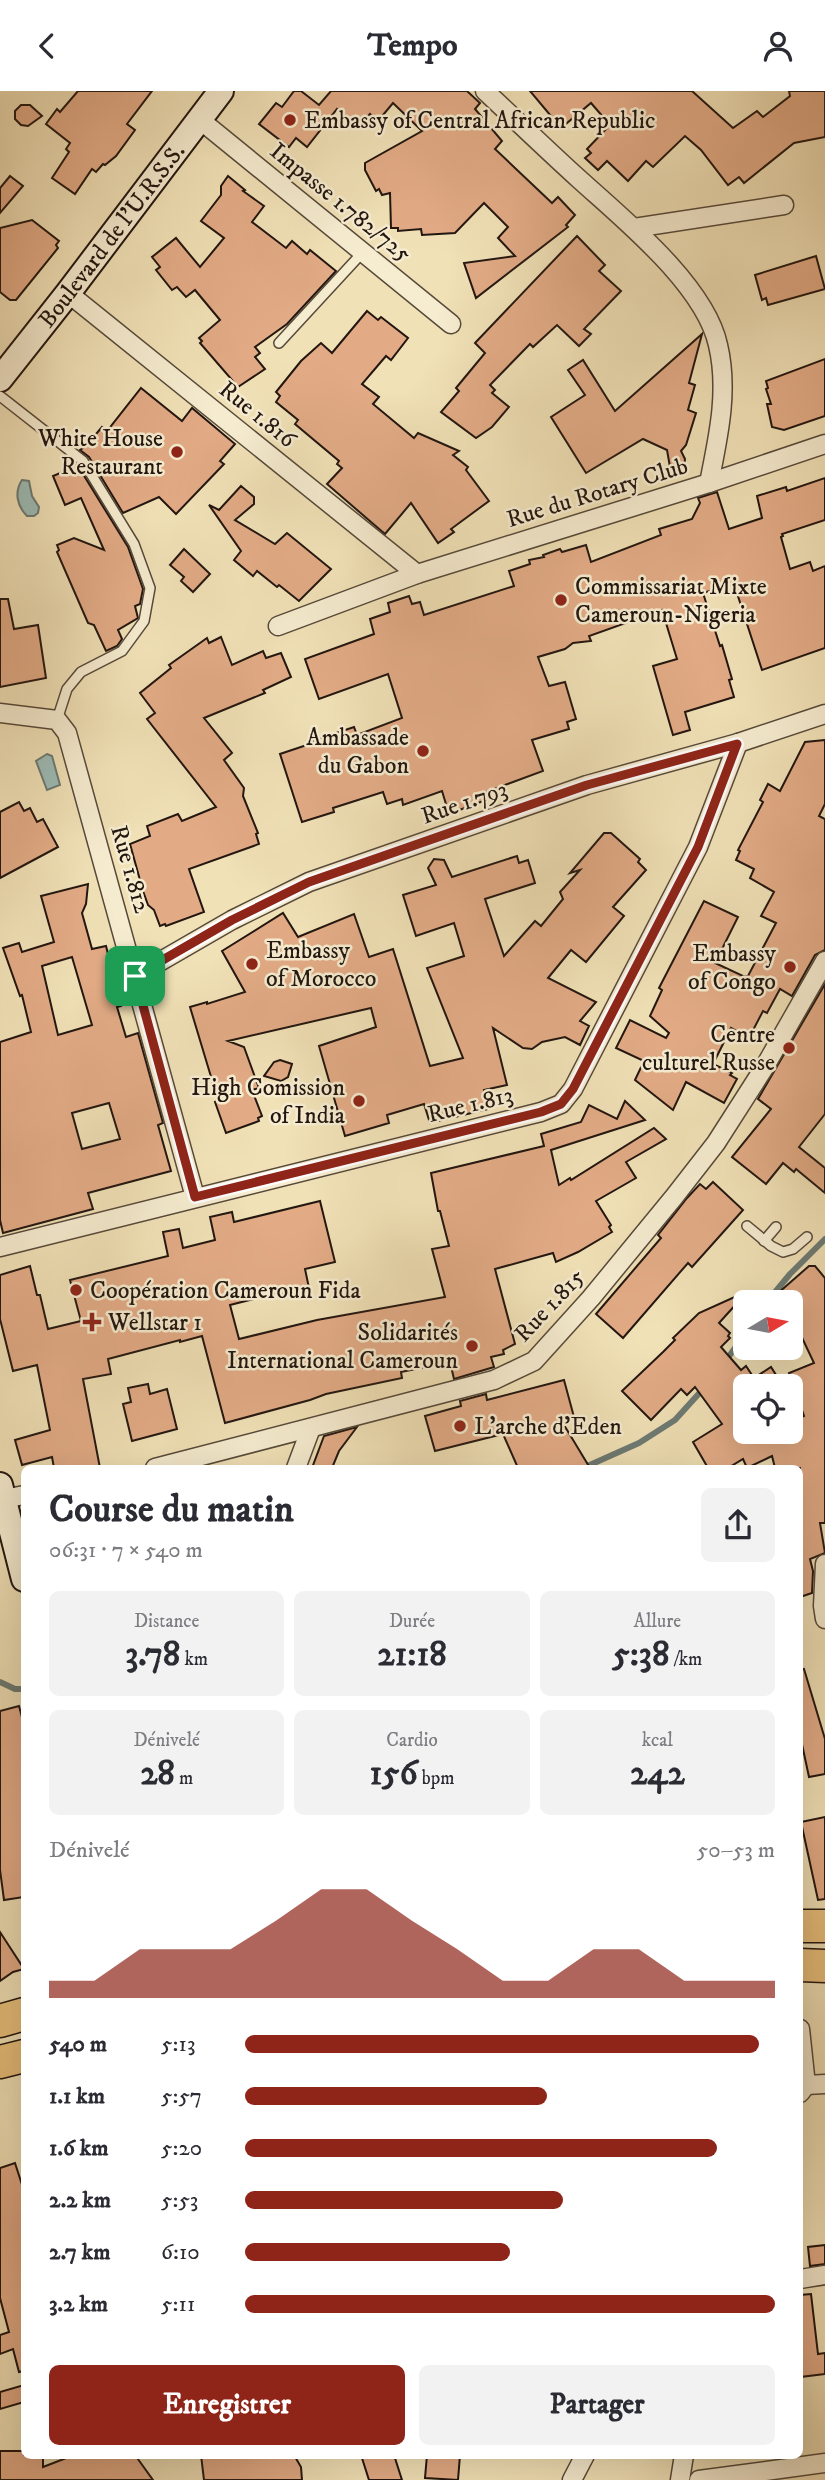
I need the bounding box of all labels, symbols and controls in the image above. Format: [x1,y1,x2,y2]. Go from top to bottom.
text: Tempo [368,26,457,66]
icon: back [28,27,66,65]
icon: person [759,27,797,65]
place label: Embassy of Central African Republic [304,106,655,136]
marker: Embassy of Central African Republic [282,112,298,128]
street label: Boulevard de l'U.R.S.S. [32,137,192,334]
street label: Impasse 1.782/725 [263,137,417,269]
street label: Rue 1.816 [213,375,303,456]
place label: White House Restaurant [37,424,163,482]
marker: White House Restaurant [169,444,185,460]
street label: Rue du Rotary Club [503,451,692,535]
place label: Commissariat Mixte Cameroun-Nigeria [575,572,767,630]
marker: Commissariat Mixte Cameroun-Nigeria [553,592,569,608]
place label: Ambassade du Gabon [306,723,409,781]
marker: Ambassade du Gabon [415,743,431,759]
street label: Rue 1.793 [417,774,511,832]
street label: Rue 1.812 [103,822,157,917]
place label: Embassy of Morocco [266,936,377,994]
place label: Embassy of Congo [688,939,777,997]
pin [105,946,165,1006]
marker: Embassy of Morocco [244,956,260,972]
icon: arrive [116,957,154,995]
marker: Embassy of Congo [782,959,798,975]
place label: Centre culturel Russe [642,1020,775,1078]
marker: Centre culturel Russe [781,1040,797,1056]
place label: High Comission of India [191,1073,346,1131]
street label: Rue 1.813 [424,1080,516,1130]
marker: High Comission of India [351,1093,367,1109]
street label: Rue 1.815 [508,1263,591,1349]
place label: Coopération Cameroun Fida [90,1276,361,1306]
marker: Coopération Cameroun Fida [68,1282,84,1298]
north arrow [733,1290,803,1360]
map controls [733,1290,803,1444]
place label: Wellstar 1 [107,1308,202,1338]
marker: Wellstar 1 [82,1312,102,1332]
place label: Solidarités International Cameroun [227,1318,458,1376]
marker: Solidarités International Cameroun [464,1338,480,1354]
button: locate [733,1374,803,1444]
place label: L'arche d'Eden [474,1412,622,1442]
marker: L'arche d'Eden [452,1418,468,1434]
text: Course du matin [49,1486,294,1534]
button: share [701,1488,775,1562]
text: 06:31 · 7 × 540 m [49,1536,203,1565]
text: Distance [134,1610,199,1633]
text: Durée [389,1610,435,1633]
text: Allure [634,1610,681,1633]
text: 3.78 [125,1633,180,1677]
text: 21:18 [377,1633,447,1677]
text: 5:38 [612,1633,669,1677]
text: km [180,1648,208,1671]
text: /km [669,1648,702,1671]
text: Dénivelé [133,1729,200,1752]
text: Cardio [386,1729,438,1752]
text: kcal [642,1729,673,1752]
text: 28 [140,1752,175,1796]
text: 156 [369,1752,418,1796]
text: 242 [630,1752,685,1796]
text: m [175,1767,193,1790]
text: bpm [418,1767,455,1790]
text: Dénivelé [49,1836,130,1865]
text: 50–53 m [697,1836,775,1865]
text: 540 m [49,2030,107,2059]
text: 5:13 [161,2030,195,2059]
text: 1.1 km [49,2082,105,2111]
text: 5:57 [161,2082,202,2111]
text: 1.6 km [49,2134,108,2163]
text: 5:20 [161,2134,202,2163]
text: 2.2 km [49,2186,111,2215]
text: 5:53 [161,2186,198,2215]
text: 2.7 km [49,2238,110,2267]
text: 6:10 [161,2238,200,2267]
text: 3.2 km [49,2290,108,2319]
text: 5:11 [161,2290,195,2319]
button: Enregistrer [49,2365,405,2445]
button: Partager [419,2365,775,2445]

